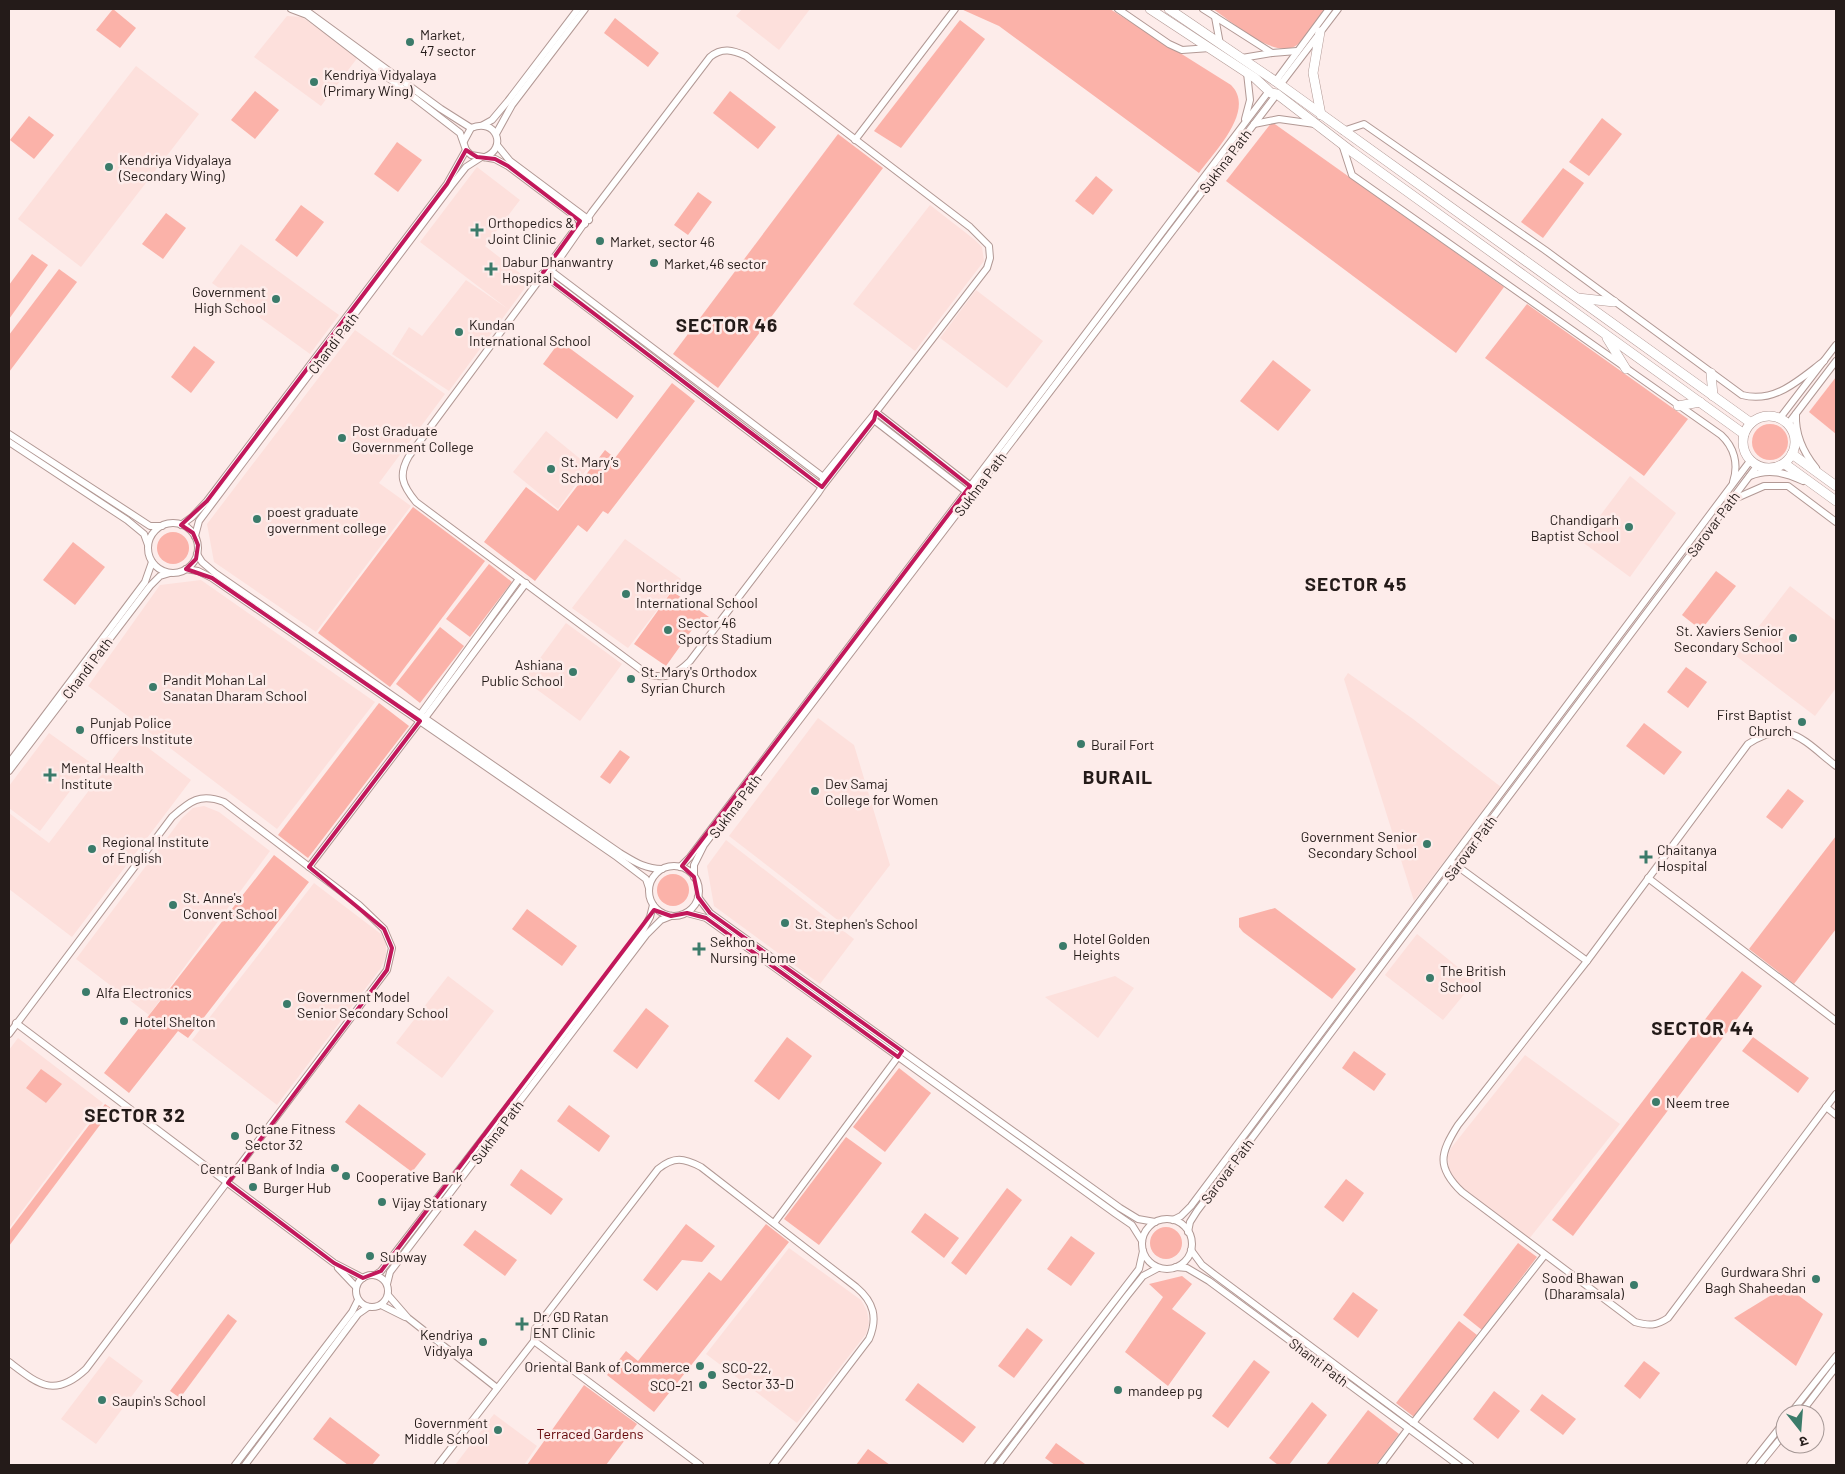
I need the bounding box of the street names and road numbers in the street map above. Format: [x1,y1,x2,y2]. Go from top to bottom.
street label: Sukhna Path [1195,126,1255,196]
street label: Chandi Path [304,309,362,377]
street label: Sukhna Path [950,449,1010,519]
street label: Sarovar Path [1683,488,1743,560]
street label: Chandi Path [58,634,116,702]
street label: Sukhna Path [705,771,765,841]
street label: Sarovar Path [1440,812,1500,884]
street label: Sukhna Path [467,1097,527,1167]
street label: Sarovar Path [1197,1135,1257,1207]
street label: Shanti Path [1286,1334,1352,1390]

